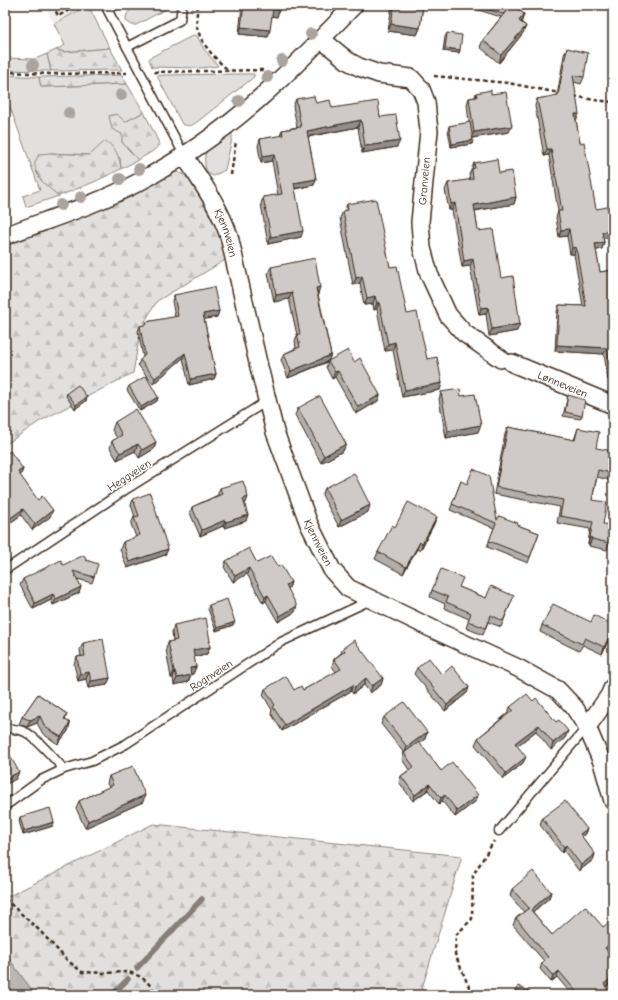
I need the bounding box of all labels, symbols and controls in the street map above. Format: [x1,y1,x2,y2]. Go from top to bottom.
street label: Granveien [416,157,433,205]
street label: Kjennveien [211,206,240,258]
street label: Lønneveien [536,368,589,401]
street label: Heggveien [105,457,153,494]
street label: Kjennveien [301,518,335,568]
street label: Rognveien [188,657,235,694]

